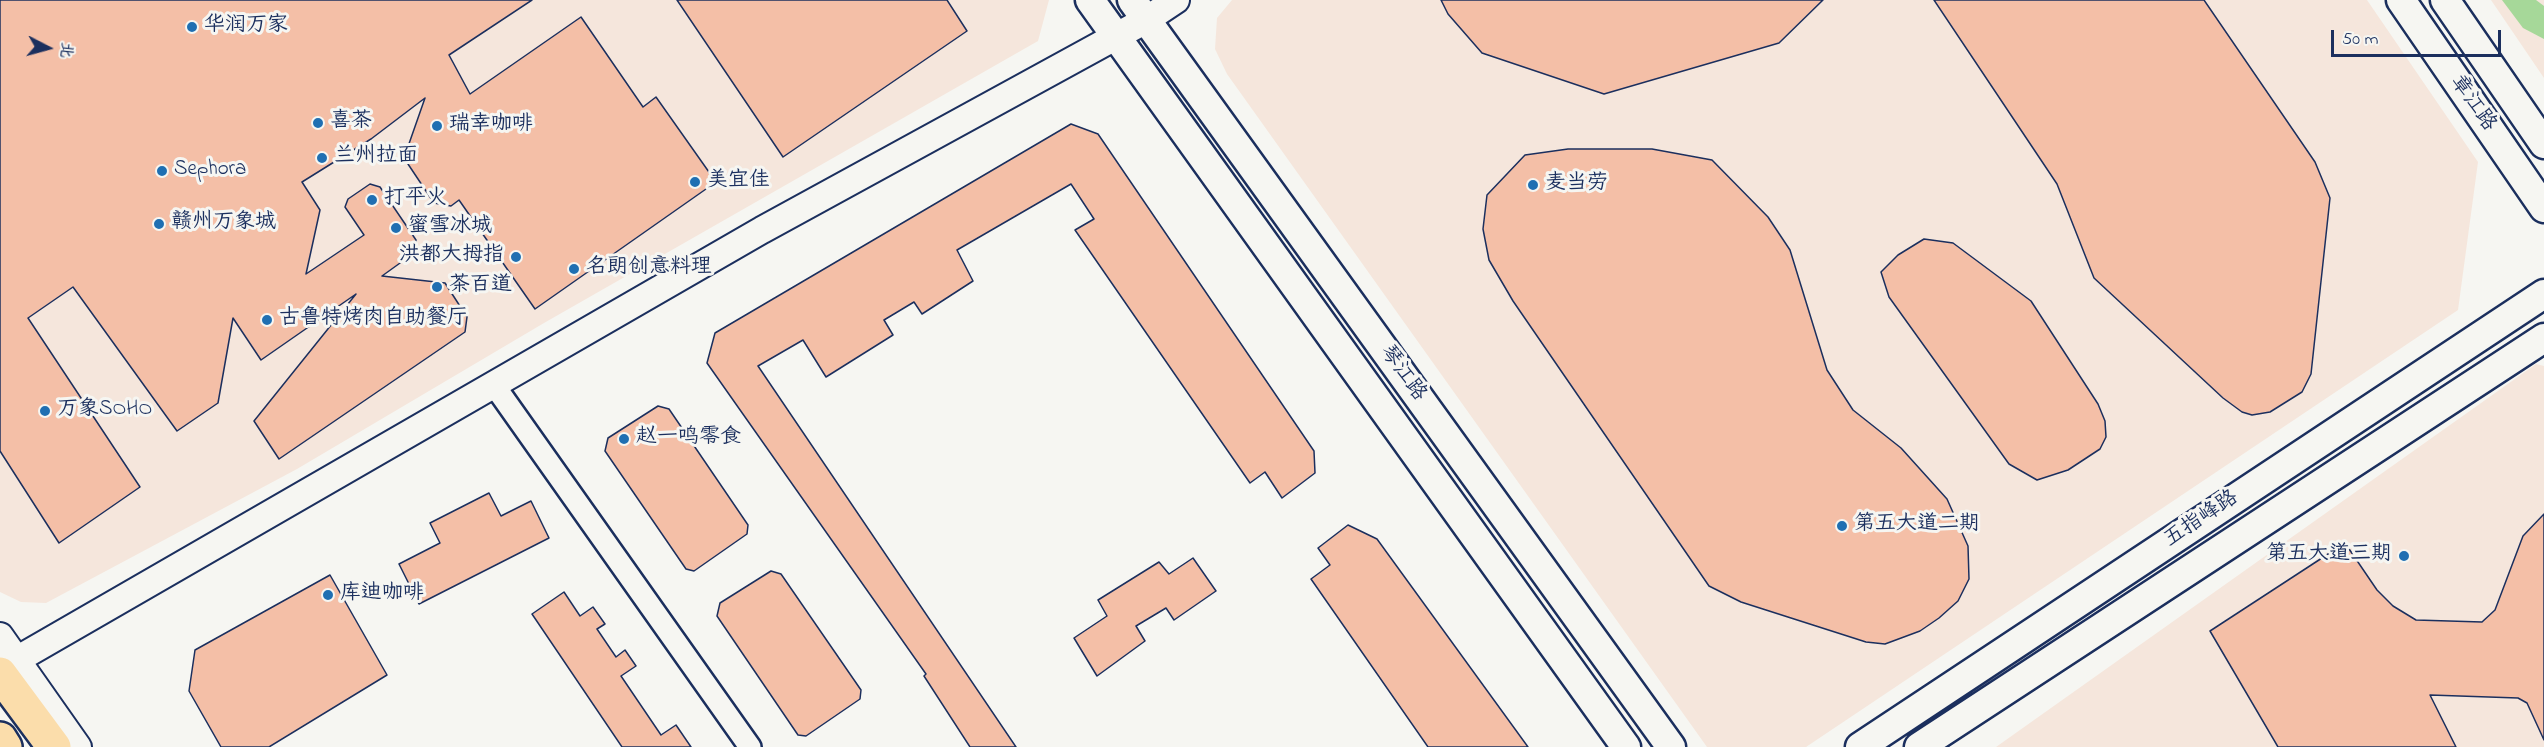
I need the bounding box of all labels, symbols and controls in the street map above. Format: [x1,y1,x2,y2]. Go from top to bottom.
place label: 华润万家 [204,14,288,40]
north arrow [18,18,78,78]
scale bar [2334,18,2504,56]
marker: 华润万家 [185,20,199,34]
text: 50 m [2342,27,2379,53]
text: 北 [53,41,79,59]
street label: 章江路 [2444,71,2500,137]
place label: 喜茶 [330,110,372,136]
place label: 瑞幸咖啡 [449,113,533,139]
marker: 喜茶 [311,116,325,130]
marker: 瑞幸咖啡 [430,119,444,133]
place label: 兰州拉面 [334,145,418,171]
marker: 兰州拉面 [315,151,329,165]
place label: Sephora [174,158,246,184]
marker: Sephora [155,164,169,178]
place label: 美宜佳 [707,169,770,195]
place label: 麦当劳 [1545,172,1608,198]
marker: 美宜佳 [688,175,702,189]
marker: 麦当劳 [1526,178,1540,192]
place label: 打平火 [384,187,447,213]
marker: 打平火 [365,193,379,207]
place label: 赣州万象城 [171,211,276,237]
place label: 蜜雪冰城 [408,215,492,241]
marker: 赣州万象城 [152,217,166,231]
marker: 蜜雪冰城 [389,221,403,235]
place label: 洪都大拇指 [399,244,504,270]
marker: 洪都大拇指 [509,250,523,264]
place label: 名朗创意料理 [586,256,712,282]
marker: 名朗创意料理 [567,262,581,276]
place label: 茶百道 [449,274,512,300]
marker: 茶百道 [430,280,444,294]
place label: 古鲁特烤肉自助餐厅 [279,307,468,333]
marker: 古鲁特烤肉自助餐厅 [260,313,274,327]
street label: 琴江路 [1373,341,1431,407]
place label: 万象SOHO [57,398,152,424]
marker: 万象SOHO [38,404,52,418]
place label: 赵一鸣零食 [636,426,741,452]
marker: 赵一鸣零食 [617,432,631,446]
street label: 五指峰路 [2160,486,2244,554]
place label: 第五大道二期 [1854,513,1980,539]
marker: 第五大道二期 [1835,519,1849,533]
place label: 第五大道三期 [2266,543,2392,569]
marker: 第五大道三期 [2397,549,2411,563]
place label: 库迪咖啡 [340,582,424,608]
marker: 库迪咖啡 [321,588,335,602]

